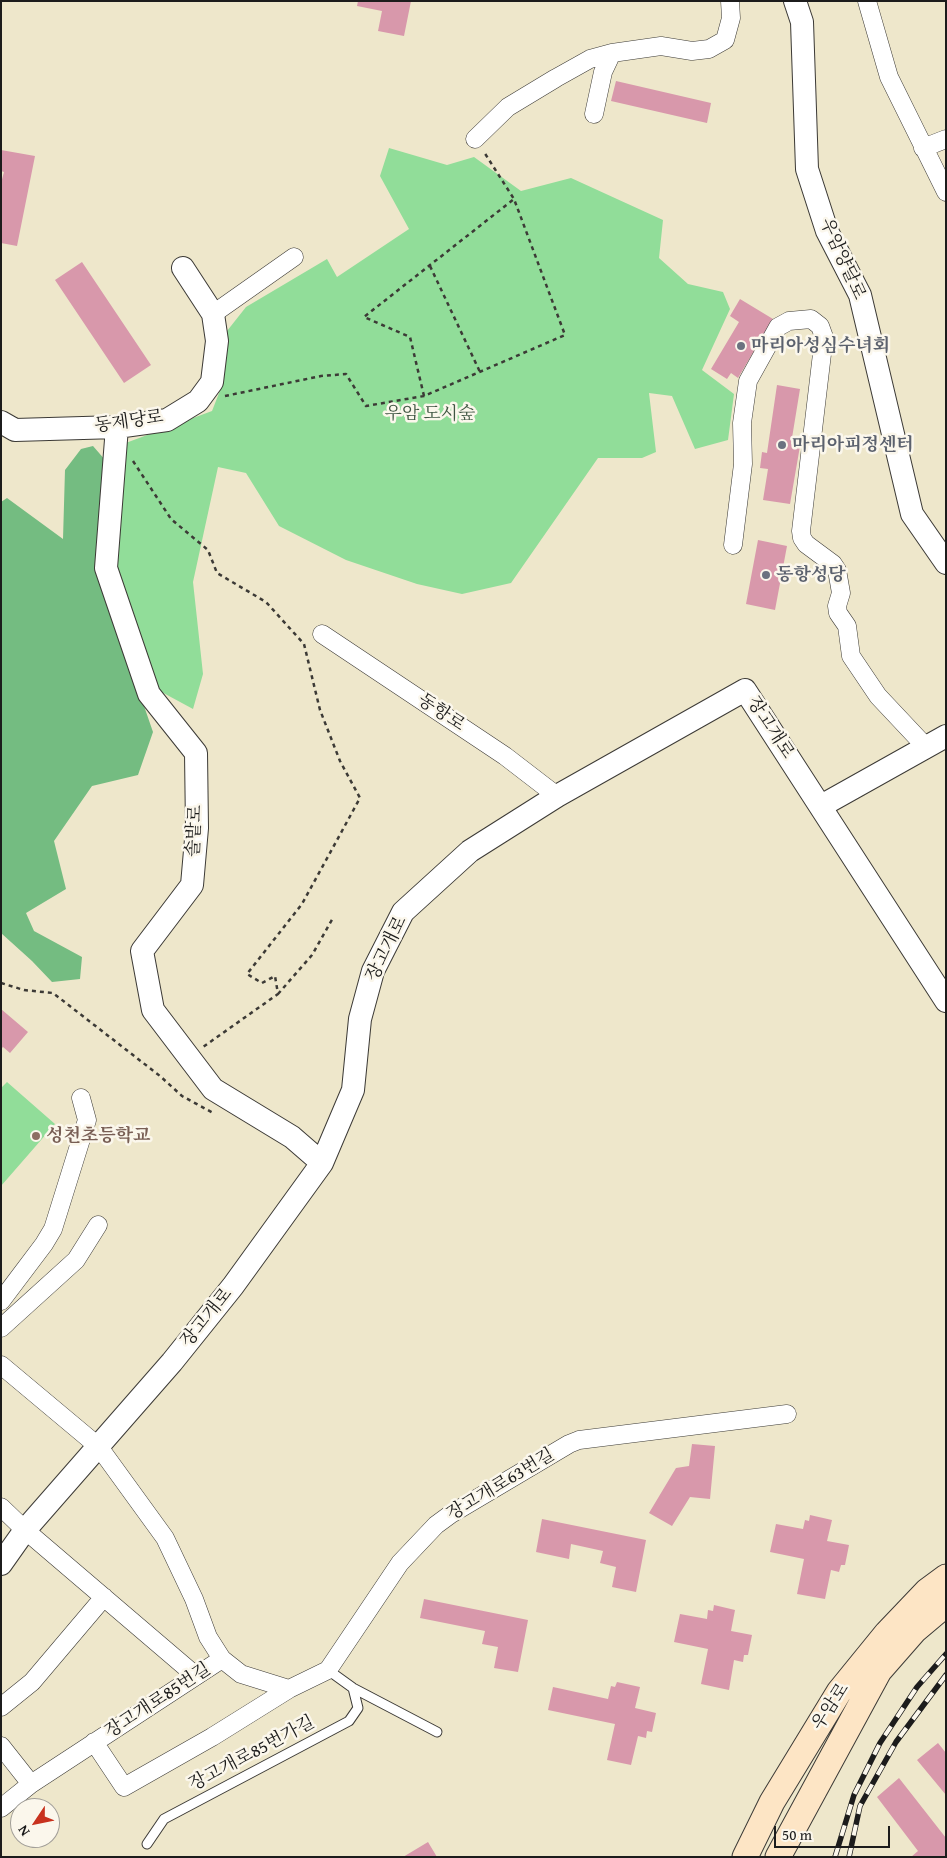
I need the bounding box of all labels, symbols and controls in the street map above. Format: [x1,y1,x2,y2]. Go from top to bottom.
street label: 우암양달로 [814,215,870,303]
place label: 마리아성심수녀회 [751,335,890,357]
marker: 마리아성심수녀회 [735,340,747,352]
park label: 우암 도시숲 [385,403,475,425]
street label: 동제당로 [93,406,165,438]
place label: 마리아피정센터 [792,434,914,456]
marker: 마리아피정센터 [776,439,788,451]
place label: 동항성당 [776,564,846,586]
marker: 동항성당 [760,569,772,581]
street label: 동항로 [413,689,469,737]
street label: 장고개로 [742,693,798,763]
street label: 솔밭로 [183,804,207,858]
street label: 장고개로 [362,913,412,985]
place label: 성천초등학교 [46,1125,150,1147]
marker: 성천초등학교 [30,1130,42,1142]
street label: 장고개로 [177,1284,237,1352]
street label: 장고개로63번길 [443,1444,559,1526]
street label: 장고개로85번길 [101,1659,215,1743]
street label: 우암로 [808,1679,854,1735]
street label: 장고개로85번가길 [186,1712,318,1796]
north arrow [10,1798,60,1848]
scale bar [777,1816,893,1848]
text: N [12,1821,34,1840]
text: 50 m [782,1824,812,1845]

